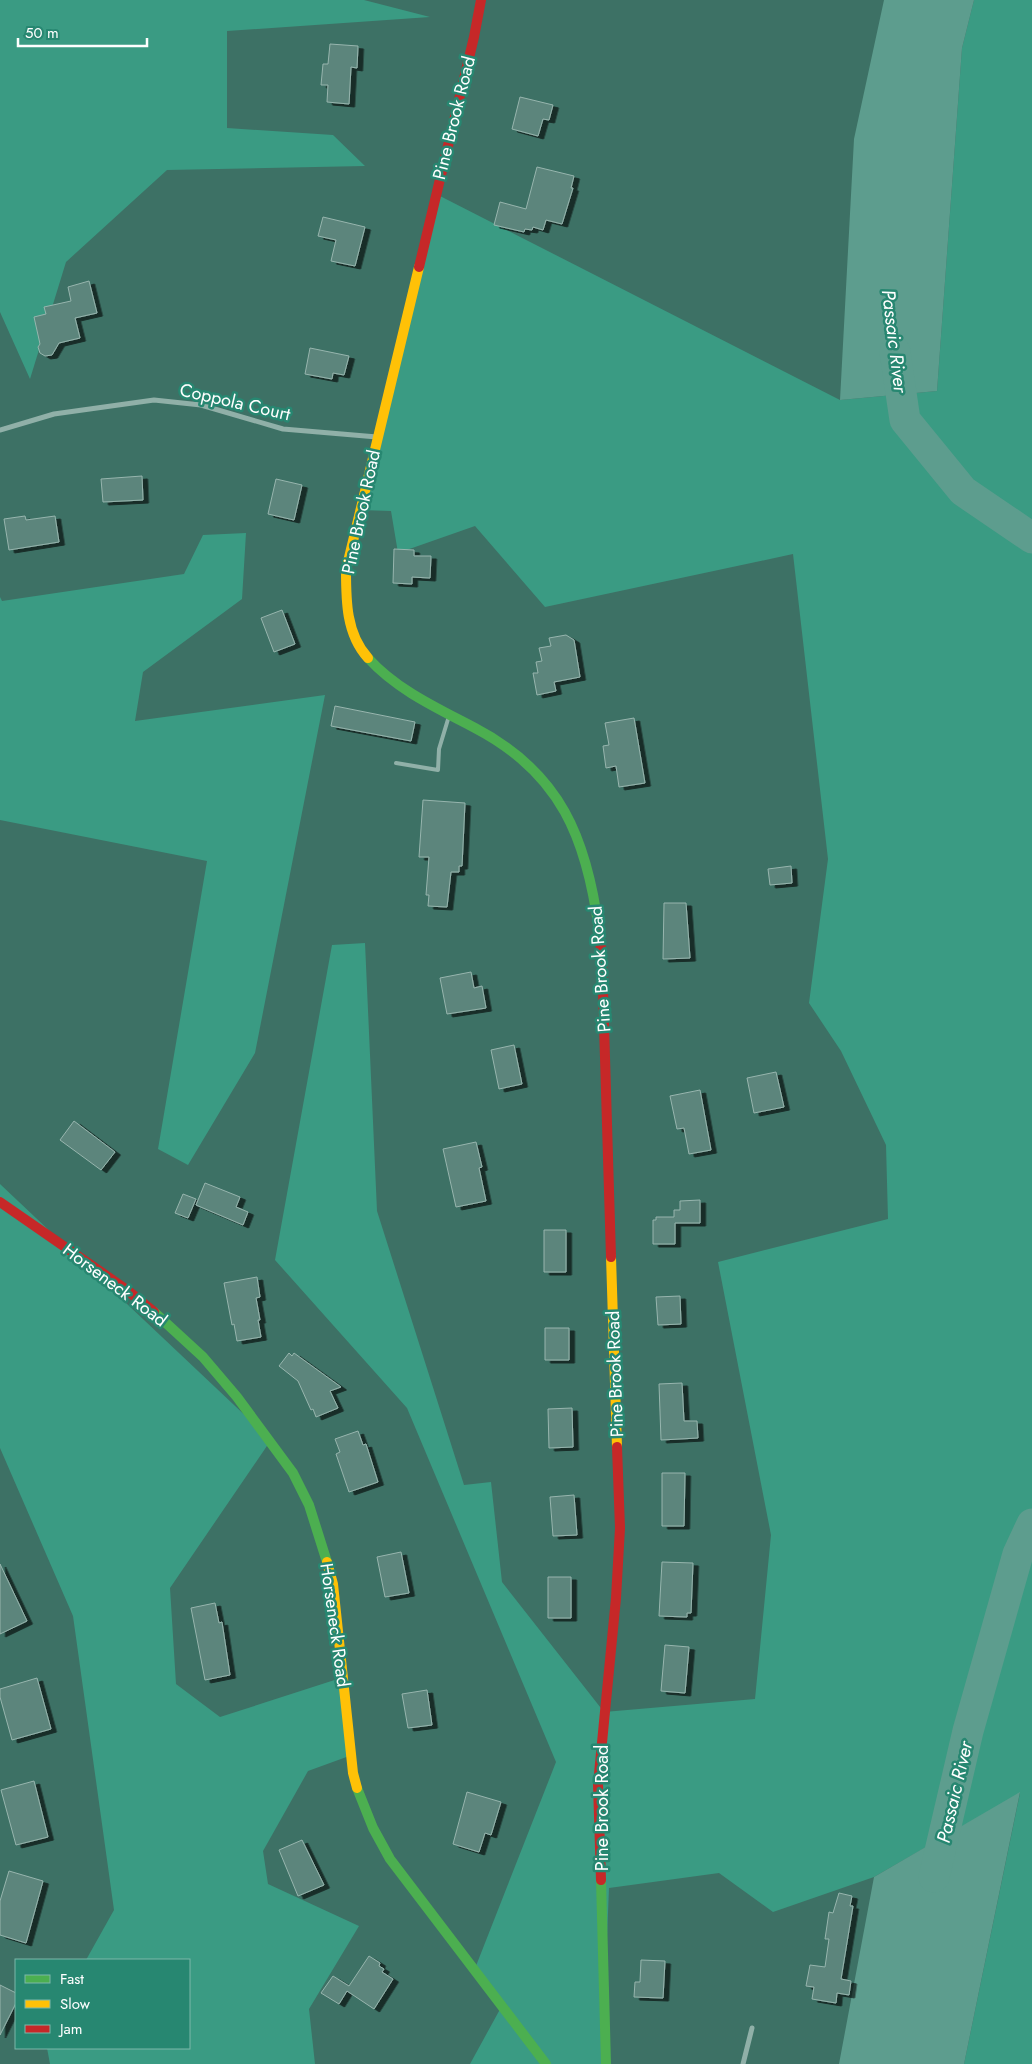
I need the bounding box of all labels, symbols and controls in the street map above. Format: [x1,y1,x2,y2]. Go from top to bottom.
scale bar [18,15,146,47]
text: 50 m [25,22,59,44]
street label: Pine Brook Road [426,54,482,182]
water label: Passaic River [875,288,914,396]
street label: Coppola Court [177,377,294,428]
street label: Pine Brook Road [335,447,387,577]
street label: Pine Brook Road [583,905,617,1033]
street label: Horseneck Road [57,1237,173,1333]
street label: Pine Brook Road [600,1310,630,1438]
street label: Horseneck Road [313,1561,357,1689]
water label: Passaic River [930,1737,980,1846]
street label: Pine Brook Road [589,1745,615,1871]
legend [15,1959,190,2049]
text: Fast [60,1968,84,1990]
text: Slow [60,1993,91,2015]
text: Jam [58,2018,83,2040]

